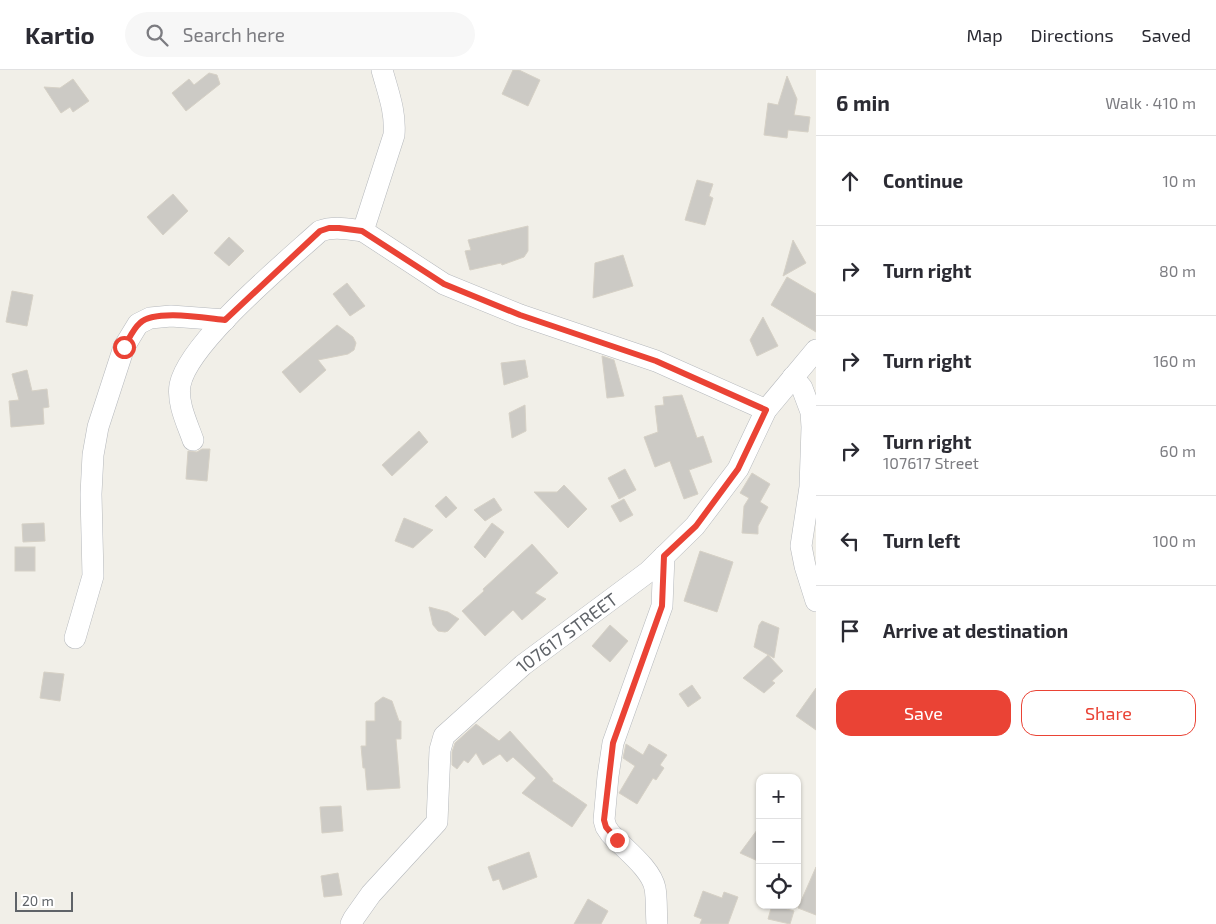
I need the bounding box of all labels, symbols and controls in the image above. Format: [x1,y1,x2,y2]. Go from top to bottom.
search box [125,12,475,57]
text: Kartio [25,20,95,49]
icon: search [143,21,171,49]
text: Search here [183,23,285,46]
text: Map [966,24,1003,46]
text: Directions [1031,24,1114,46]
text: Saved [1142,24,1191,46]
text: 6 min [836,90,890,115]
text: Walk · 410 m [1105,93,1196,112]
icon: ahead [836,167,864,195]
text: Continue [883,169,963,192]
text: 10 m [1162,171,1196,190]
icon: right [836,257,864,285]
text: Turn right [883,259,971,282]
text: 80 m [1159,261,1196,280]
route start [113,336,136,359]
icon: right [836,347,864,375]
text: Turn right [883,349,971,372]
text: 160 m [1153,351,1196,370]
text: Turn right [883,430,971,453]
icon: right [836,437,864,465]
text: 60 m [1160,441,1196,460]
text: 107617 Street [883,453,979,472]
icon: left [836,527,864,555]
text: Turn left [883,529,960,552]
text: 100 m [1153,531,1196,550]
street label: 107617 STREET [511,587,622,677]
icon: arrive [836,617,864,645]
text: Arrive at destination [883,619,1068,642]
button: Save [836,690,1011,736]
button: Share [1021,690,1196,736]
map controls [756,774,801,909]
button: + [756,774,801,819]
button: − [756,819,801,864]
route end [606,829,629,852]
button: locate [756,864,801,909]
scale bar [15,889,72,912]
text: 20 m [22,892,54,909]

